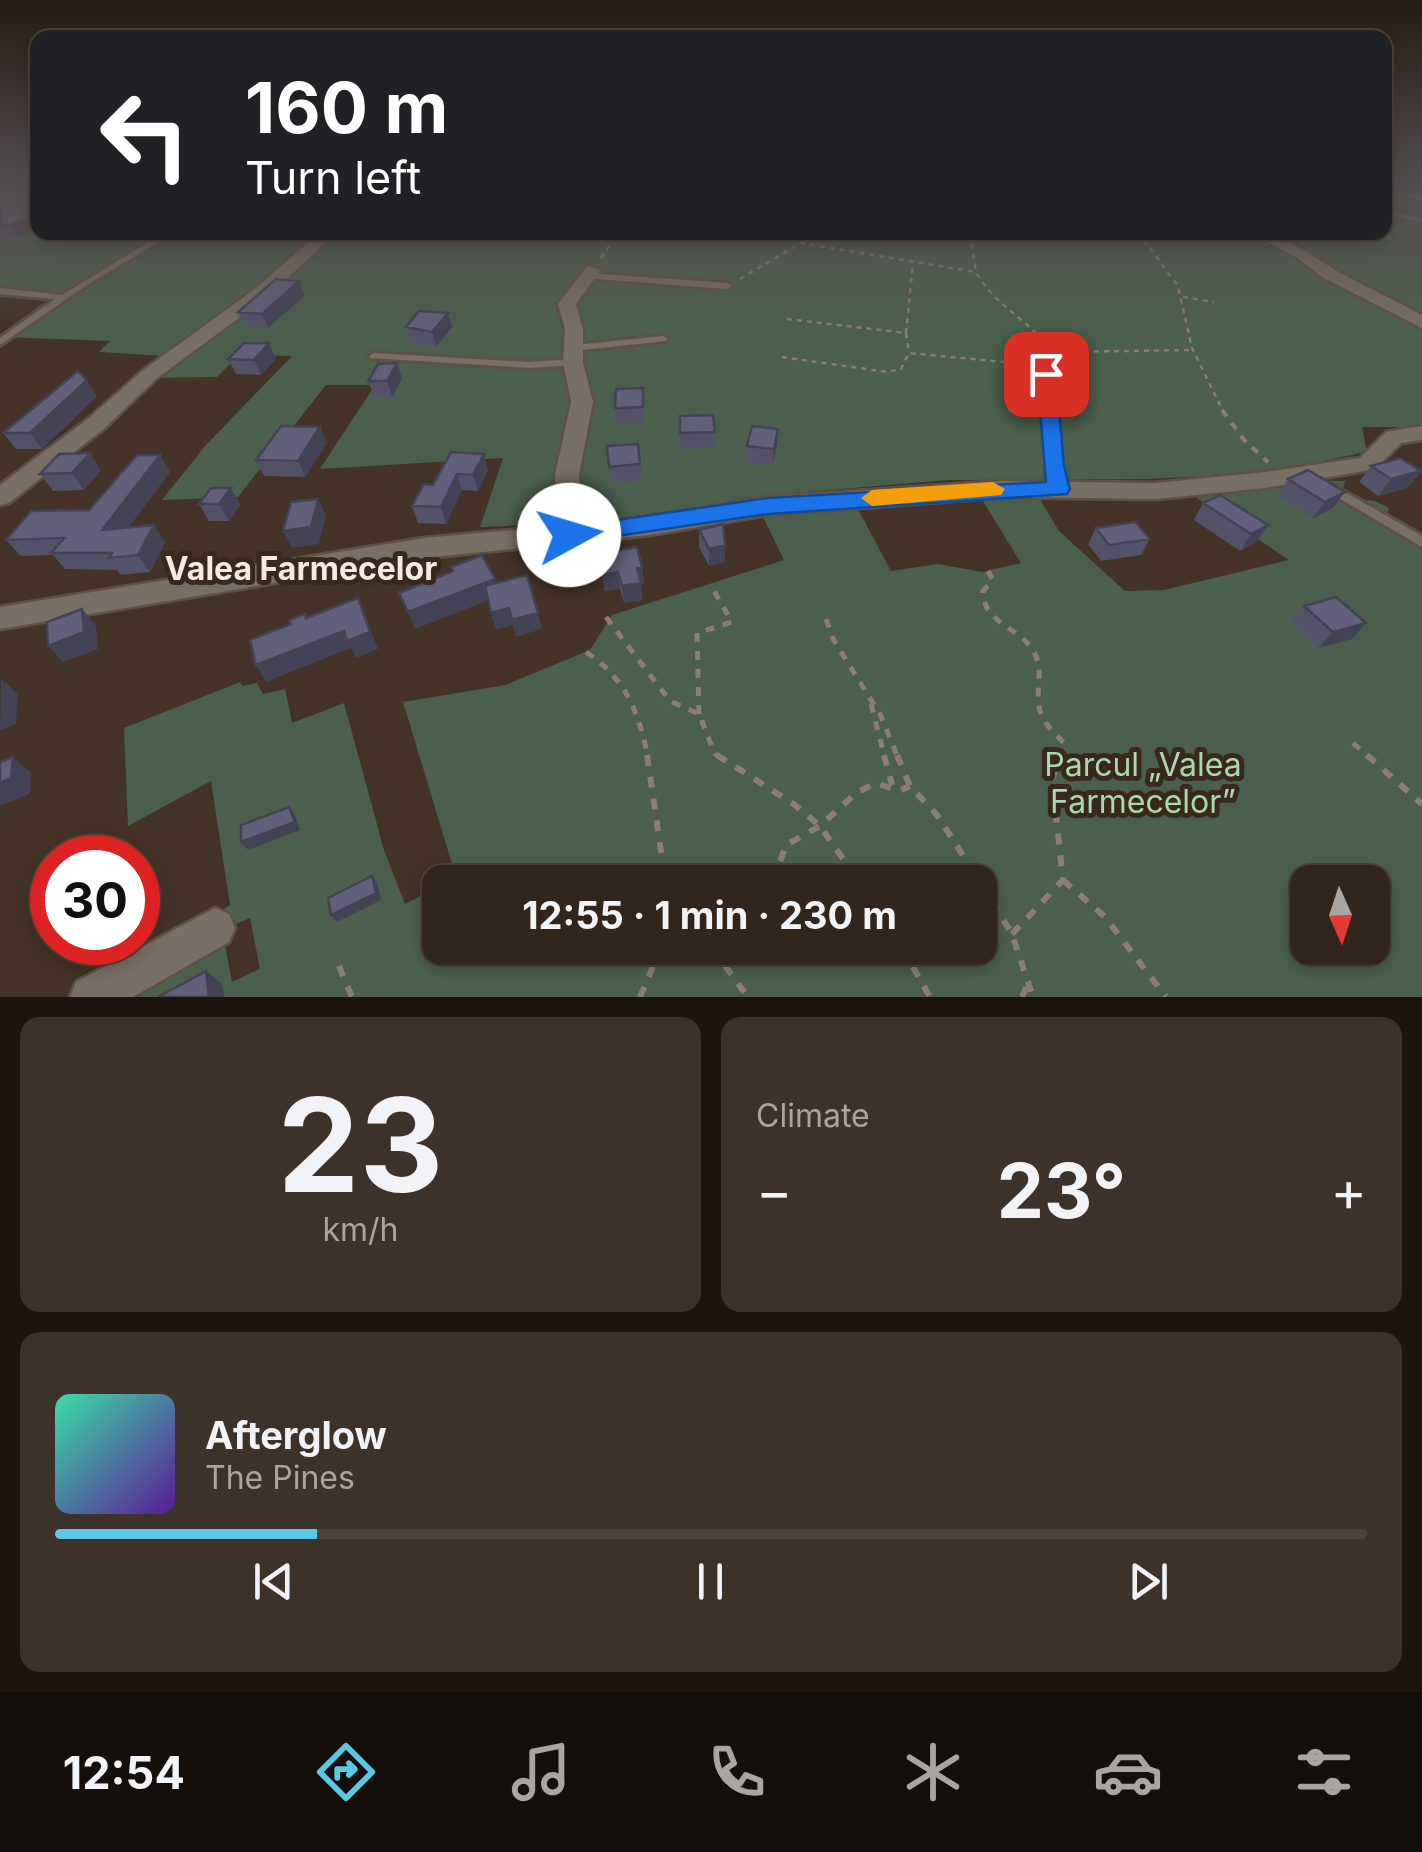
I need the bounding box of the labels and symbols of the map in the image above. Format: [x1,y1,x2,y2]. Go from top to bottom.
pin [1004,332,1089,417]
position arrow [517,483,621,587]
district label: Valea Farmecelor [165,549,437,588]
park label: Parcul „Valea Farmecelor” [1044,745,1242,821]
speed limit sign: 30 [30,835,160,965]
north arrow [1290,865,1390,965]

